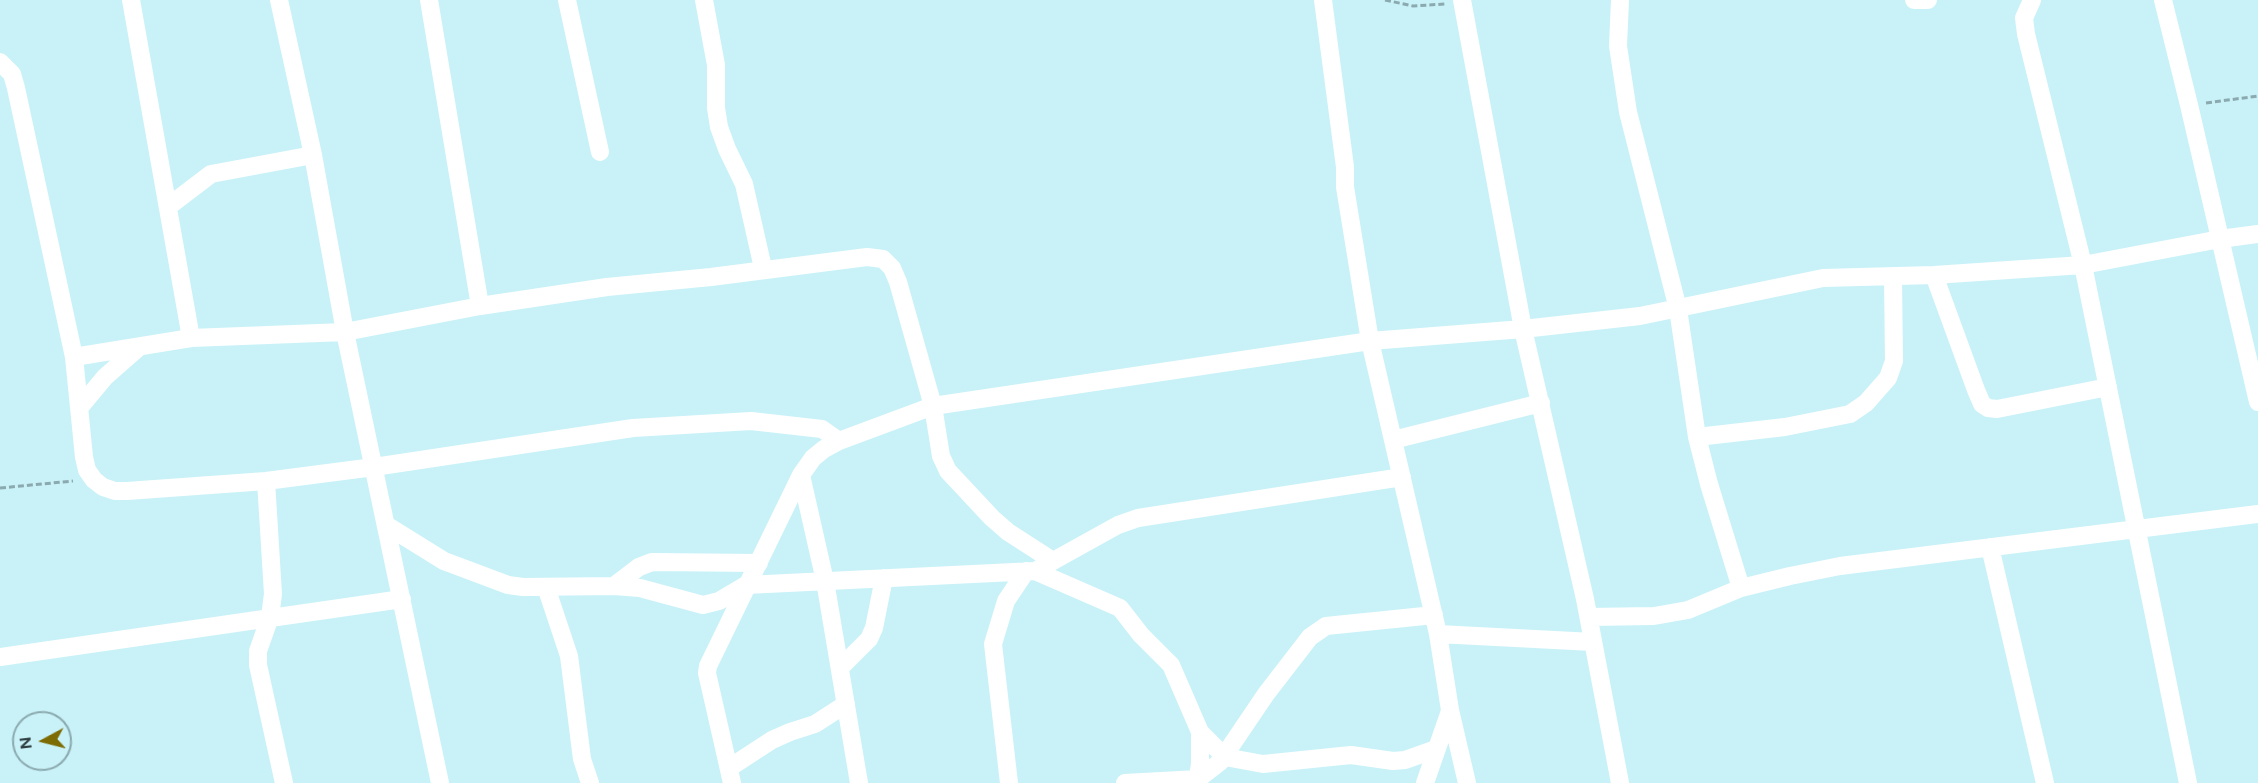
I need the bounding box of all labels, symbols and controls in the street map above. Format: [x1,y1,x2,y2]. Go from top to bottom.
north arrow [12,711,72,771]
text: N [15,736,36,750]

